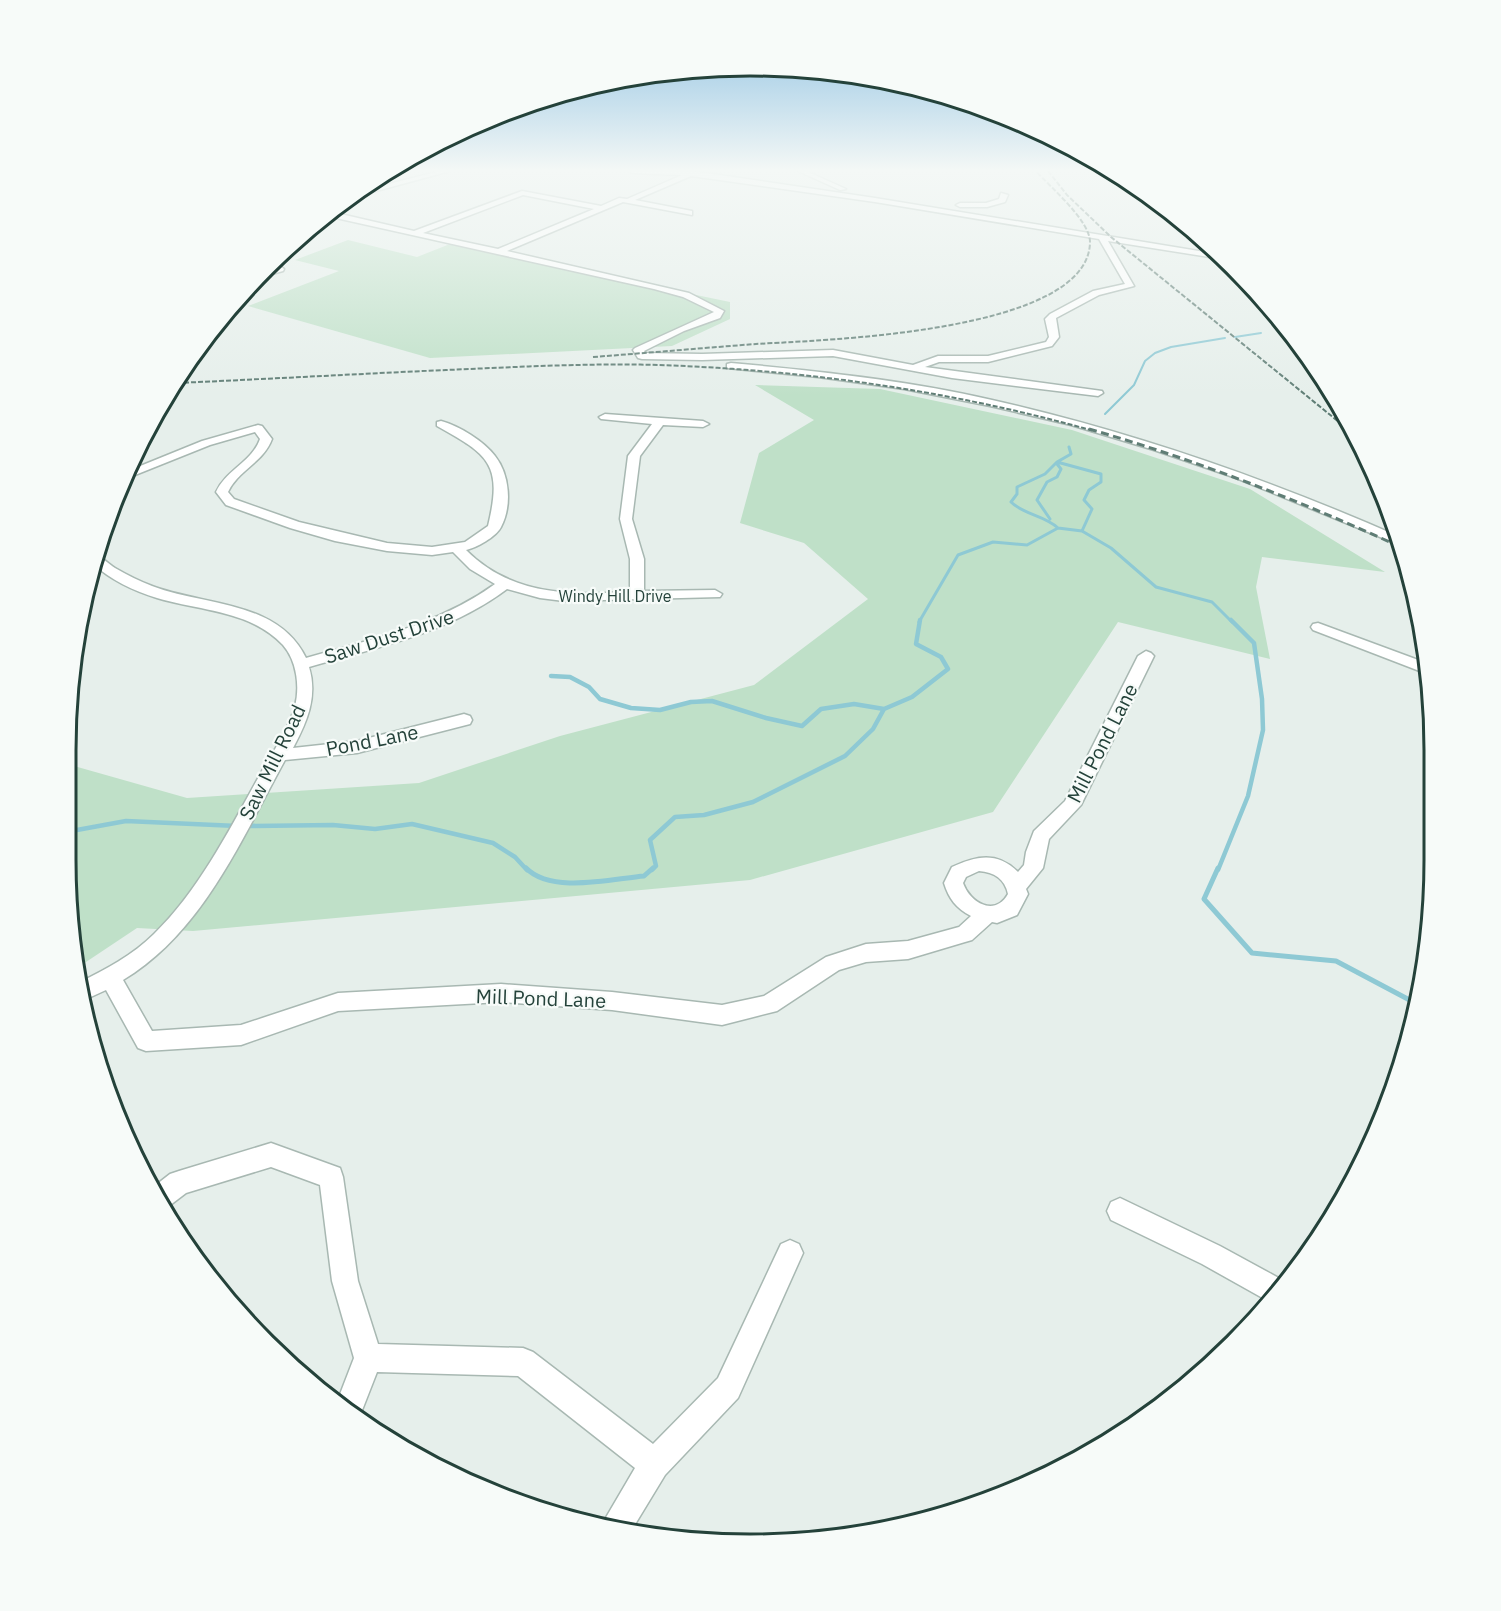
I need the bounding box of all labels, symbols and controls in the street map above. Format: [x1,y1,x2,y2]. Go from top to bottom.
street label: Windy Hill Drive [558,586,672,606]
street label: Saw Dust Drive [321,602,457,670]
street label: Mill Pond Lane [1060,679,1144,807]
street label: Saw Mill Road [232,700,312,824]
street label: Pond Lane [323,718,421,762]
street label: Mill Pond Lane [475,982,607,1014]

